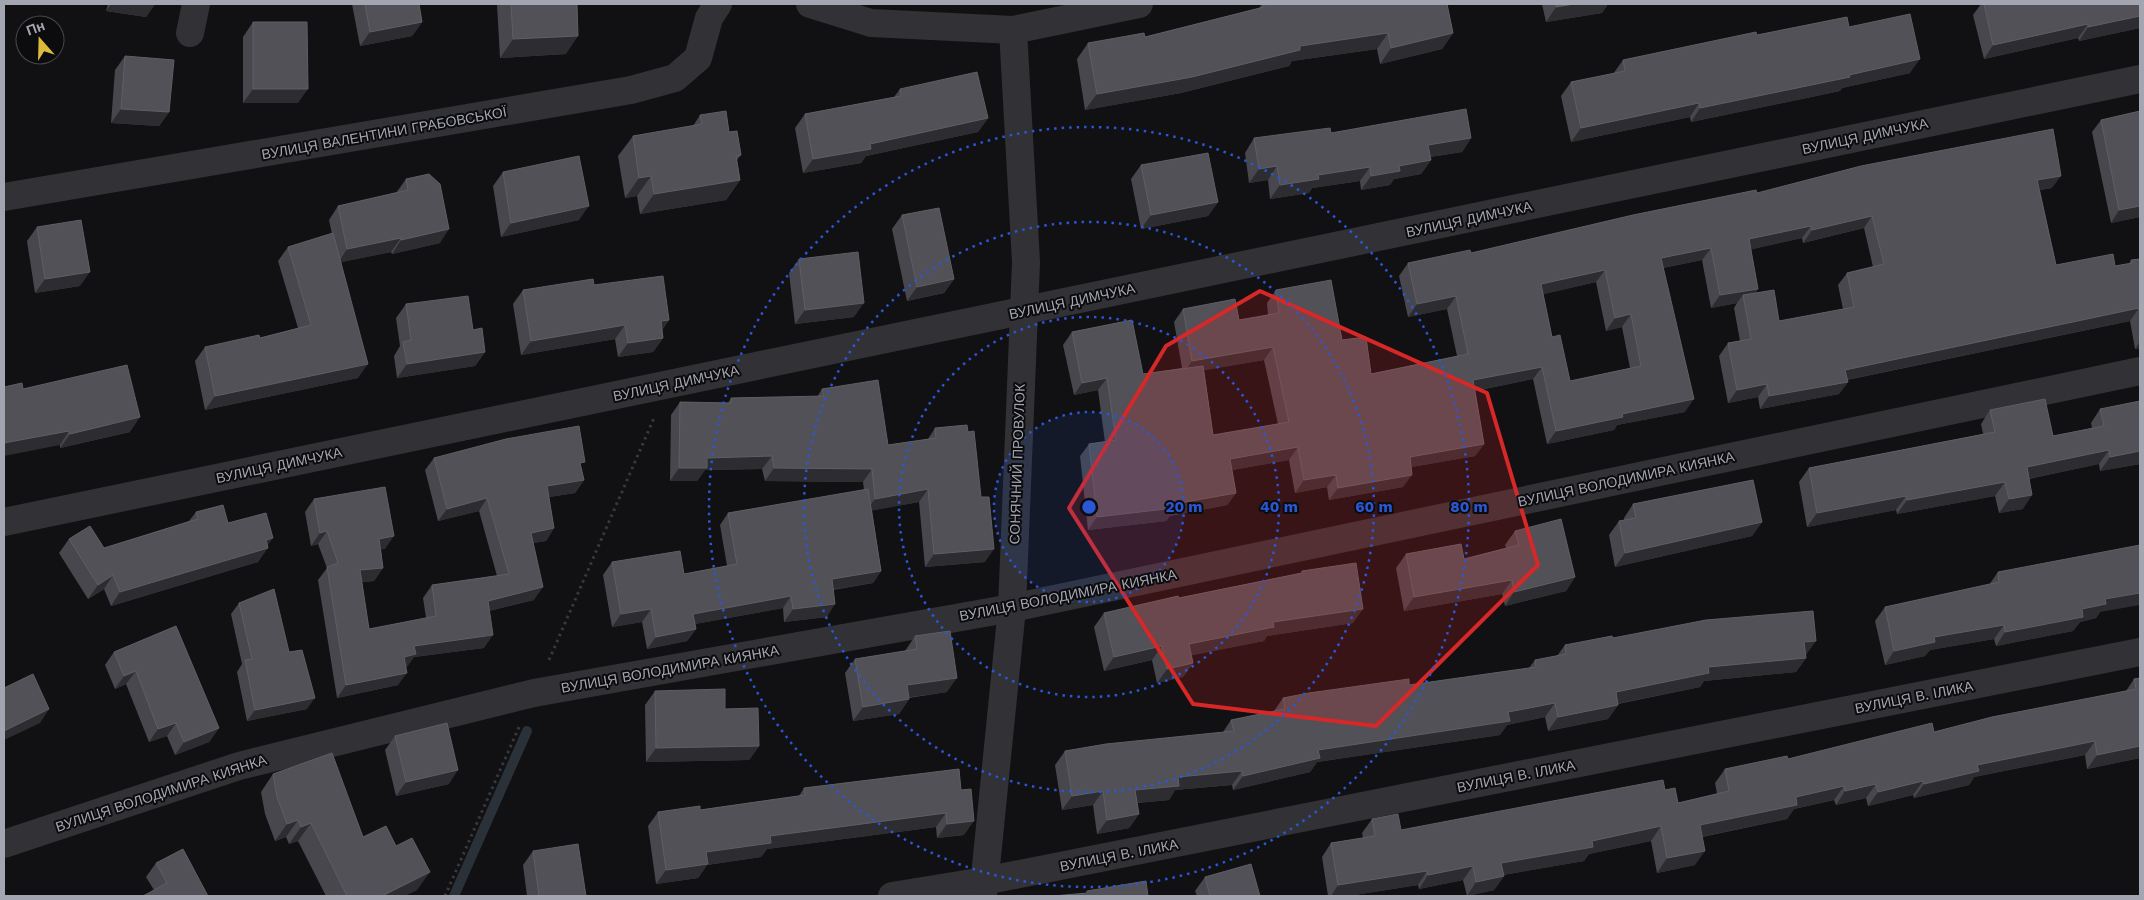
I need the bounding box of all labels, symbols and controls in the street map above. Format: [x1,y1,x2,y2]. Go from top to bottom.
north arrow [15,15,65,65]
text: Пн [24,17,47,38]
street label: ВУЛИЦЯ ВАЛЕНТИНИ ГРАБОВСЬКОЇ [260,104,508,162]
street label: ВУЛИЦЯ ДИМЧУКА [1800,115,1930,157]
street label: ВУЛИЦЯ ДИМЧУКА [1404,198,1534,240]
street label: ВУЛИЦЯ ДИМЧУКА [1007,280,1137,322]
street label: ВУЛИЦЯ ДИМЧУКА [611,362,741,404]
street label: СОНЯЧНИЙ ПРОВУЛОК [1005,383,1028,545]
street label: ВУЛИЦЯ ДИМЧУКА [214,444,344,486]
street label: ВУЛИЦЯ ВОЛОДИМИРА КИЯНКА [1516,448,1736,510]
centre of rings [1080,498,1098,516]
text: 20 m [1165,498,1203,516]
text: 40 m [1260,498,1298,516]
text: 60 m [1355,498,1393,516]
text: 80 m [1450,498,1488,516]
street label: ВУЛИЦЯ ВОЛОДИМИРА КИЯНКА [958,566,1179,624]
street label: ВУЛИЦЯ ВОЛОДИМИРА КИЯНКА [560,642,781,696]
street label: ВУЛИЦЯ В. ІЛИКА [1853,678,1975,716]
street label: ВУЛИЦЯ ВОЛОДИМИРА КИЯНКА [53,751,269,835]
street label: ВУЛИЦЯ В. ІЛИКА [1455,757,1577,795]
street label: ВУЛИЦЯ В. ІЛИКА [1058,836,1180,874]

